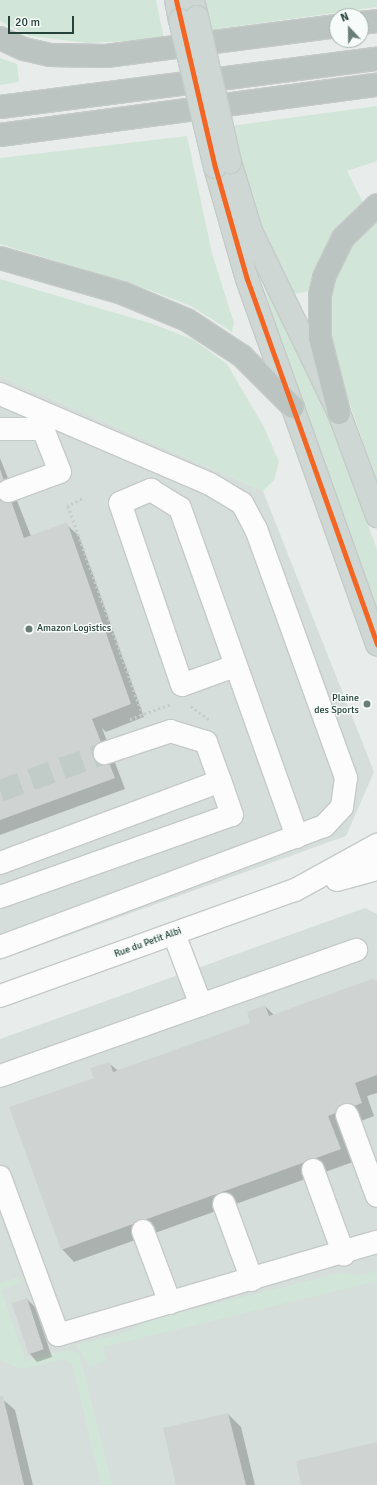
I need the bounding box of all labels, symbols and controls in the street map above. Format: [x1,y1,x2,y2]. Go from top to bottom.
scale bar [10,8,76,34]
north arrow [329,8,369,48]
text: N [339,10,351,25]
text: 20 m [15,15,40,30]
place label: Amazon Logistics [37,623,111,635]
marker: Amazon Logistics [24,624,34,634]
place label: Plaine des Sports [314,692,359,716]
marker: Plaine des Sports [362,699,372,709]
street label: Rue du Petit Albi [113,925,183,961]

